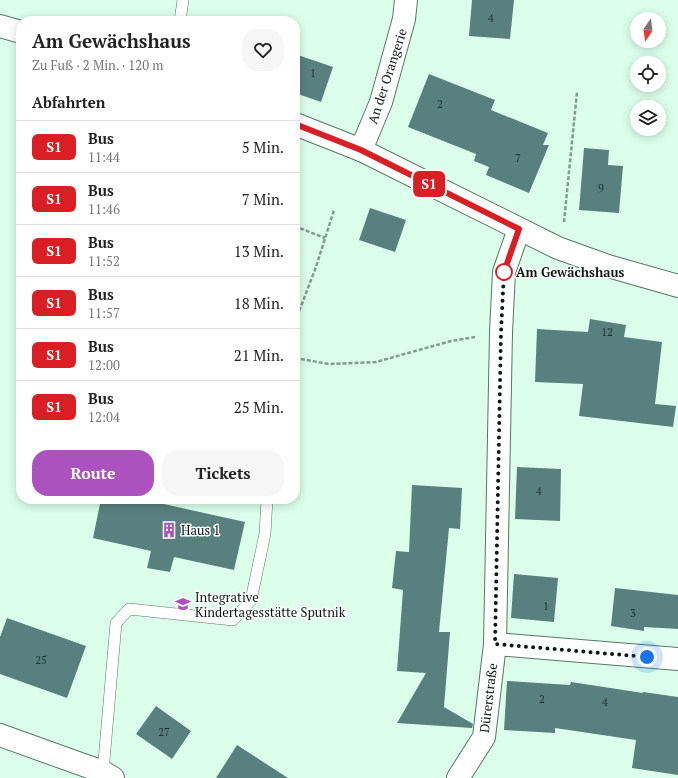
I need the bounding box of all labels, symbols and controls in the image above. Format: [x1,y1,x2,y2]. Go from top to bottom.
house number: 4 [488,11,494,25]
north arrow [630,12,666,48]
map controls [630,12,666,136]
street label: An der Orangerie [363,26,411,126]
text: Am Gewächshaus [32,28,191,53]
button: heart [242,29,284,71]
text: Zu Fuß · 2 Min. · 120 m [32,56,164,74]
button: locate [630,56,666,92]
house number: 1 [310,66,316,80]
text: Abfahrten [32,92,105,112]
house number: 2 [437,97,443,111]
button: layers [630,100,666,136]
text: Bus [88,128,114,148]
text: S1 [46,137,62,156]
text: 5 Min. [242,137,284,157]
text: 11:44 [88,148,120,166]
house number: 7 [515,151,521,165]
line badge: S1 [411,171,447,197]
text: S1 [421,174,437,193]
text: Bus [88,180,114,200]
house number: 9 [598,181,604,195]
text: S1 [46,189,62,208]
text: 7 Min. [242,189,284,209]
text: 11:46 [88,200,120,218]
text: Bus [88,232,114,252]
text: S1 [46,241,62,260]
text: 13 Min. [234,241,284,261]
text: 11:52 [88,252,120,270]
marker: Am Gewächshaus [495,263,513,281]
place label: Am Gewächshaus [516,263,625,281]
text: Bus [88,284,114,304]
text: S1 [46,293,62,312]
text: 18 Min. [234,293,284,313]
text: 11:57 [88,304,120,322]
house number: 12 [601,325,613,339]
text: Bus [88,336,114,356]
text: S1 [46,345,62,364]
text: 21 Min. [234,345,284,365]
text: 12:00 [88,356,120,374]
text: Bus [88,388,114,408]
text: S1 [46,397,62,416]
text: 25 Min. [234,397,284,417]
text: 12:04 [88,408,120,426]
button: Route [32,450,154,496]
button: Tickets [162,450,284,496]
house number: 4 [536,484,542,498]
building icon: Haus 1 [160,521,178,539]
place label: Haus 1 [181,521,220,539]
place label: Integrative Kindertagesstätte Sputnik [195,588,346,621]
school or university icon: Integrative Kindertagesstätte Sputnik [174,595,192,613]
house number: 1 [543,599,549,613]
house number: 3 [630,606,636,620]
your location [637,647,657,667]
house number: 25 [35,653,47,667]
street label: Dürerstraße [475,662,501,734]
house number: 2 [539,692,545,706]
house number: 4 [602,695,608,709]
house number: 27 [158,725,170,739]

